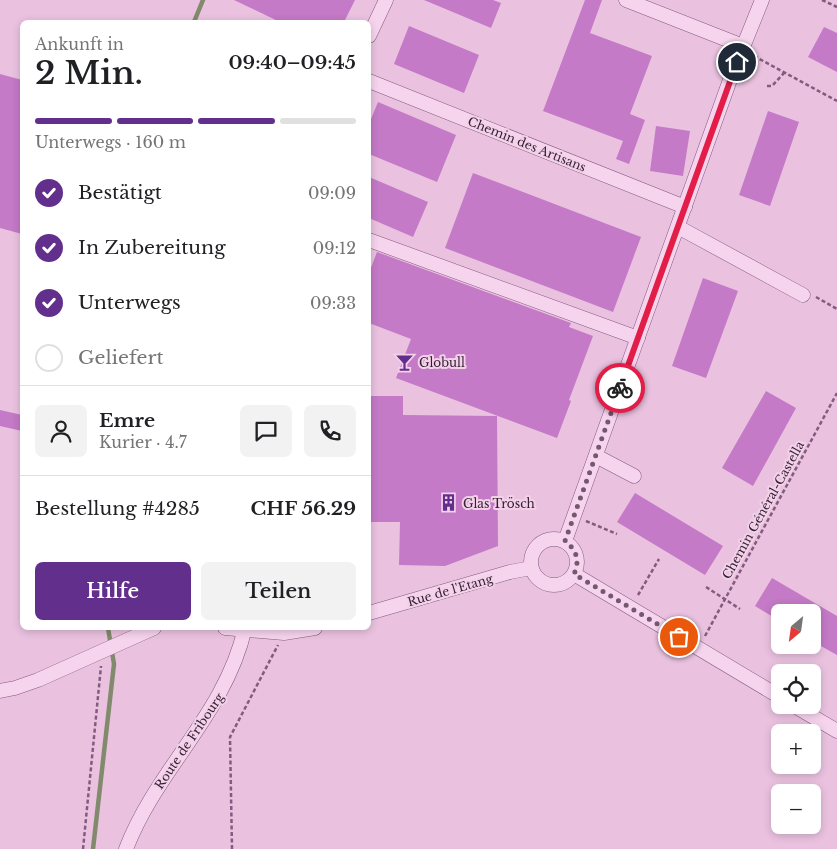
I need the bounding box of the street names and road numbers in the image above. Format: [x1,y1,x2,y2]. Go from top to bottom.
street label: Chemin des Artisans [466,113,588,175]
street label: Chemin Général-Castella [719,438,807,582]
street label: Rue de l'Etang [406,570,495,609]
street label: Route de Fribourg [151,689,227,792]

